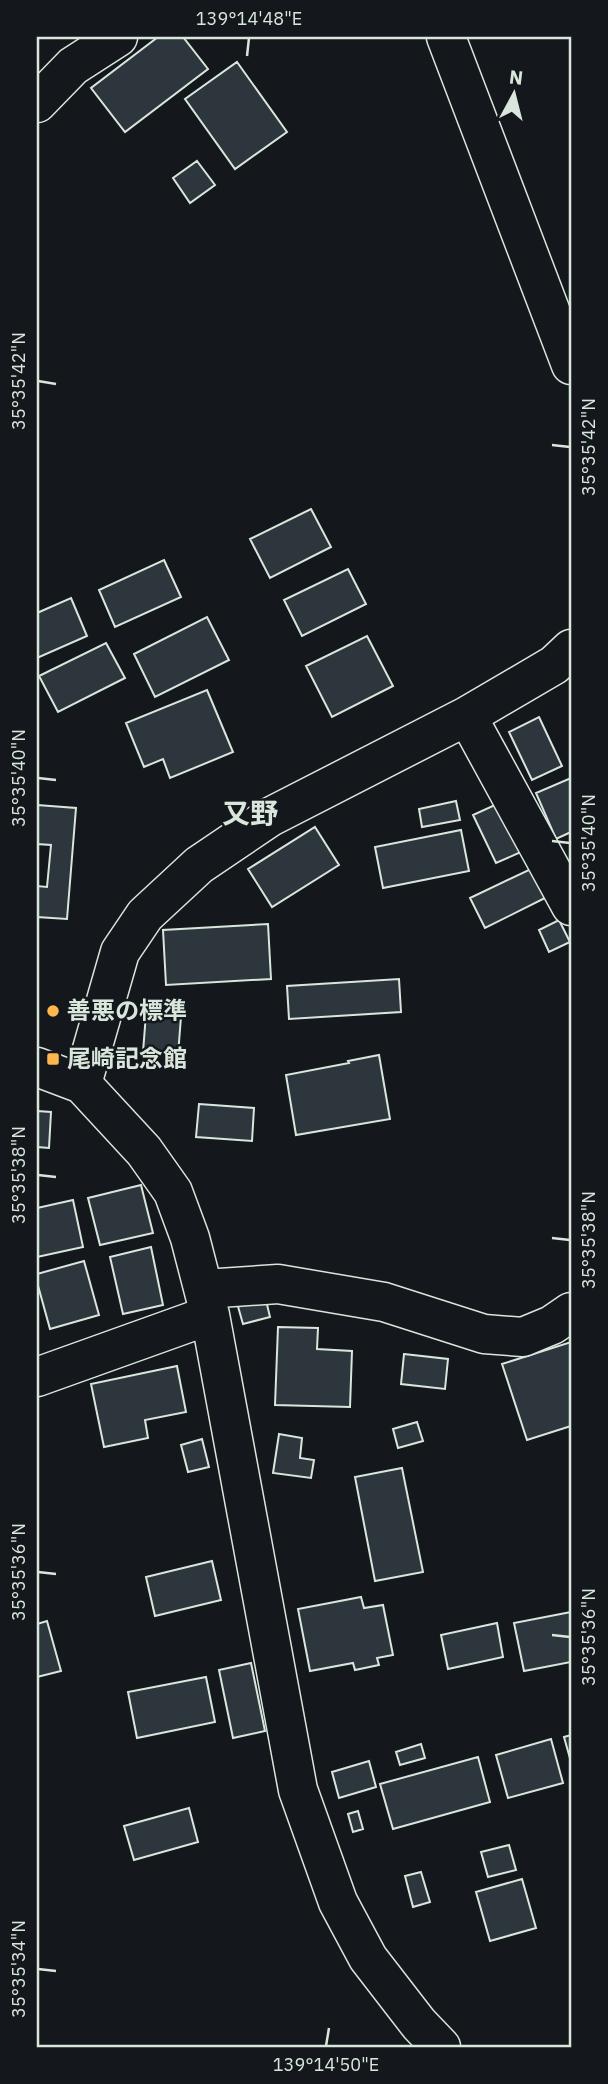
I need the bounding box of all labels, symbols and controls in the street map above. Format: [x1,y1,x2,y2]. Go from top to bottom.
text: 139°14'48"E [196,7,302,30]
north arrow [478,60,548,130]
text: N [508,64,524,90]
text: 35°35'42"N [7,332,30,430]
text: 35°35'42"N [577,398,600,496]
text: 35°35'40"N [7,729,30,827]
district label: 又野 [222,794,278,831]
text: 35°35'40"N [577,794,600,892]
place label: 善悪の標準 [67,994,187,1026]
marker: 善悪の標準 [45,1003,61,1019]
place label: 尾崎記念館 [67,1042,187,1074]
marker: 尾崎記念館 [45,1051,61,1067]
text: 35°35'38"N [7,1126,30,1224]
text: 35°35'38"N [577,1191,600,1289]
text: 35°35'36"N [7,1523,30,1621]
text: 35°35'36"N [577,1588,600,1686]
text: 35°35'34"N [7,1920,30,2018]
text: 139°14'50"E [273,2053,379,2076]

